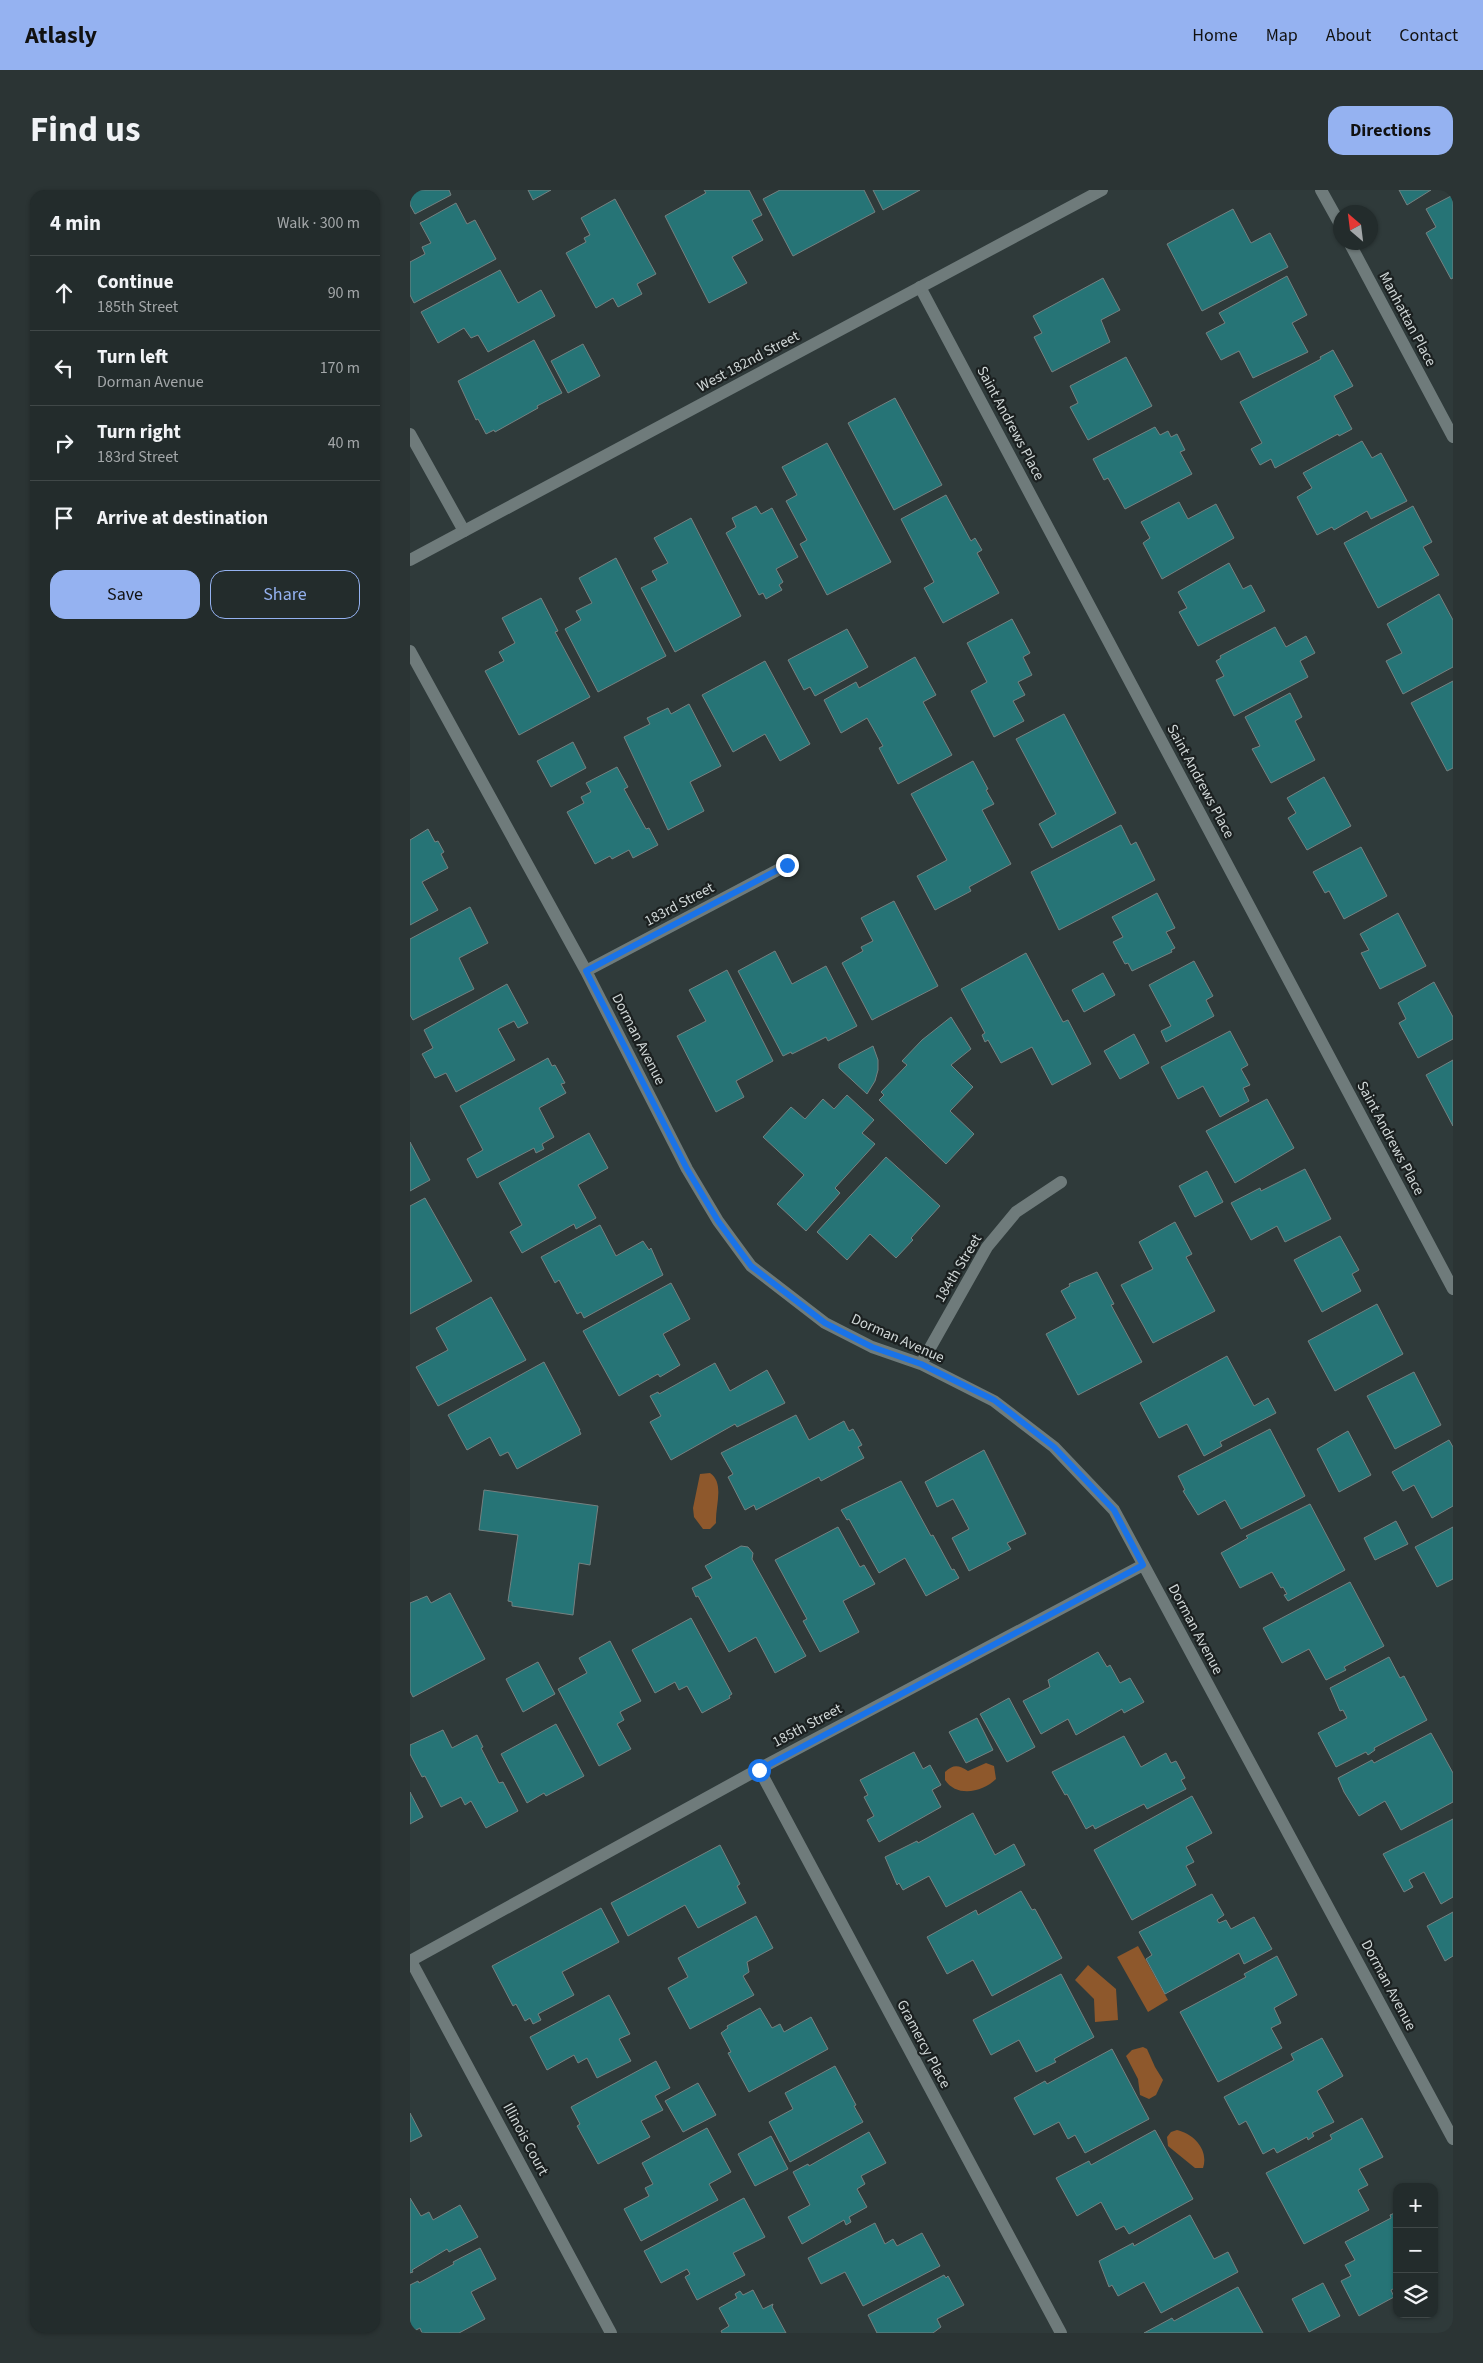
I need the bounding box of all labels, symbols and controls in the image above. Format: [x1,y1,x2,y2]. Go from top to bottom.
text: Atlasly [25,18,97,53]
text: Home [1192,23,1238,48]
text: Map [1266,23,1298,48]
text: About [1326,23,1371,48]
text: Contact [1399,23,1458,48]
text: Find us [30,105,140,155]
button: Directions [1328,106,1453,155]
north arrow [1333,205,1378,250]
text: 4 min [50,208,101,238]
text: Walk · 300 m [277,212,360,234]
street label: Manhattan Place [1374,268,1441,370]
text: Continue [97,269,174,296]
icon: ahead [50,279,78,307]
text: 90 m [328,282,360,304]
text: 185th Street [97,296,178,318]
street label: West 182nd Street [694,326,803,397]
text: Turn left [97,344,168,371]
icon: left [50,354,78,382]
text: 170 m [320,357,360,379]
street label: Saint Andrews Place [972,362,1050,484]
text: Dorman Avenue [97,371,204,393]
text: Turn right [97,419,181,446]
icon: right [50,429,78,457]
text: 40 m [328,432,360,454]
text: 183rd Street [97,446,178,468]
icon: arrive [50,504,78,532]
text: Arrive at destination [97,505,268,532]
button: Save [50,570,200,619]
button: Share [210,570,360,619]
street label: Saint Andrews Place [1162,720,1240,842]
route end [776,854,799,877]
street label: 183rd Street [641,877,718,932]
street label: Dorman Avenue [606,990,671,1089]
street label: Saint Andrews Place [1352,1077,1430,1199]
street label: 184th Street [930,1230,987,1306]
street label: Dorman Avenue [848,1309,948,1368]
street label: Dorman Avenue [1163,1580,1228,1678]
street label: 185th Street [769,1698,846,1753]
route start [748,1759,771,1782]
street label: Dorman Avenue [1356,1936,1421,2034]
street label: Gramercy Place [891,1996,956,2092]
street label: Illinois Court [498,2099,554,2179]
map controls [1393,2183,1438,2318]
button: + [1393,2183,1438,2228]
button: − [1393,2228,1438,2273]
button: layers [1393,2273,1438,2318]

